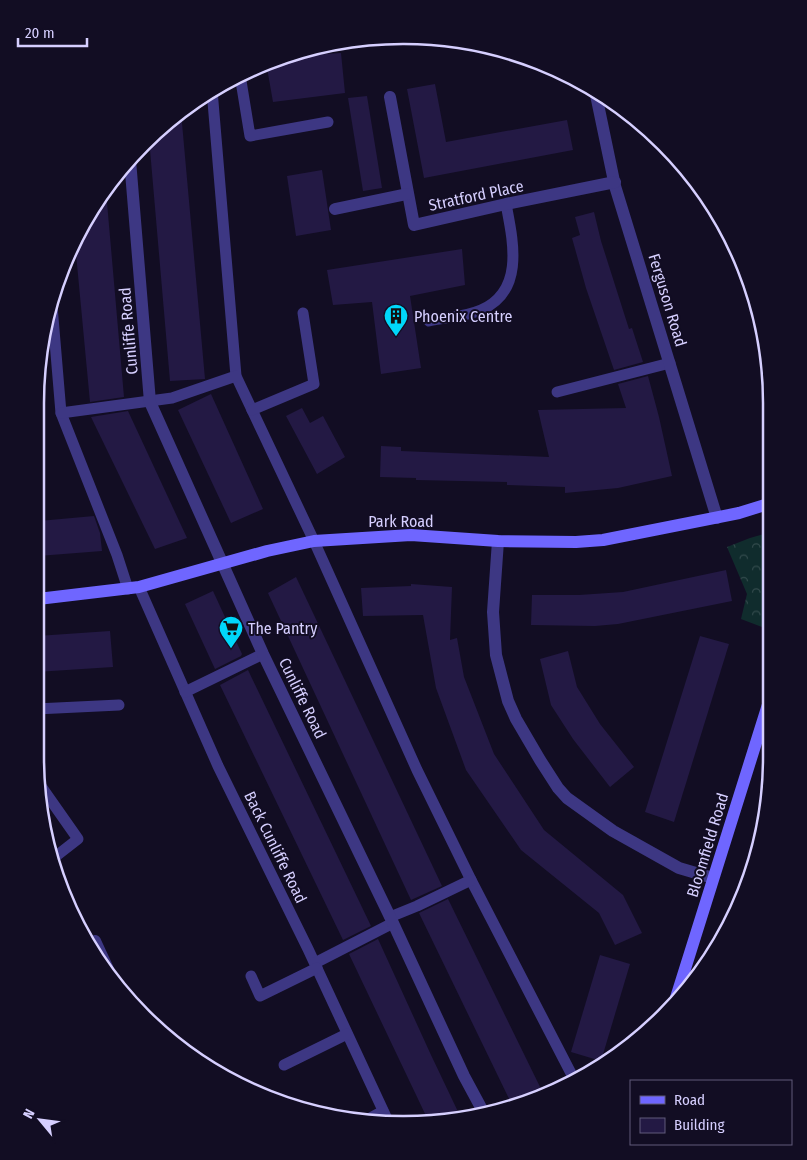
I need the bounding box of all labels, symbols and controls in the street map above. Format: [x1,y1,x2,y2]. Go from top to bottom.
scale bar [18,15,86,47]
text: 20 m [25,24,55,42]
street label: Stratford Place [427,176,525,215]
street label: Ferguson Road [644,251,691,349]
street label: Cunliffe Road [115,287,142,375]
building icon: Phoenix Centre [383,303,409,337]
place label: Phoenix Centre [414,307,513,326]
street label: Park Road [368,512,434,531]
supermarket icon: The Pantry [218,615,244,649]
place label: The Pantry [248,619,318,638]
street label: Cunliffe Road [275,655,330,742]
street label: Back Cunliffe Road [240,788,311,906]
street label: Bloomfield Road [683,791,732,900]
legend [630,1080,792,1145]
text: Road [674,1091,705,1109]
north arrow [15,1095,65,1145]
text: N [20,1106,39,1122]
text: Building [674,1116,725,1134]

